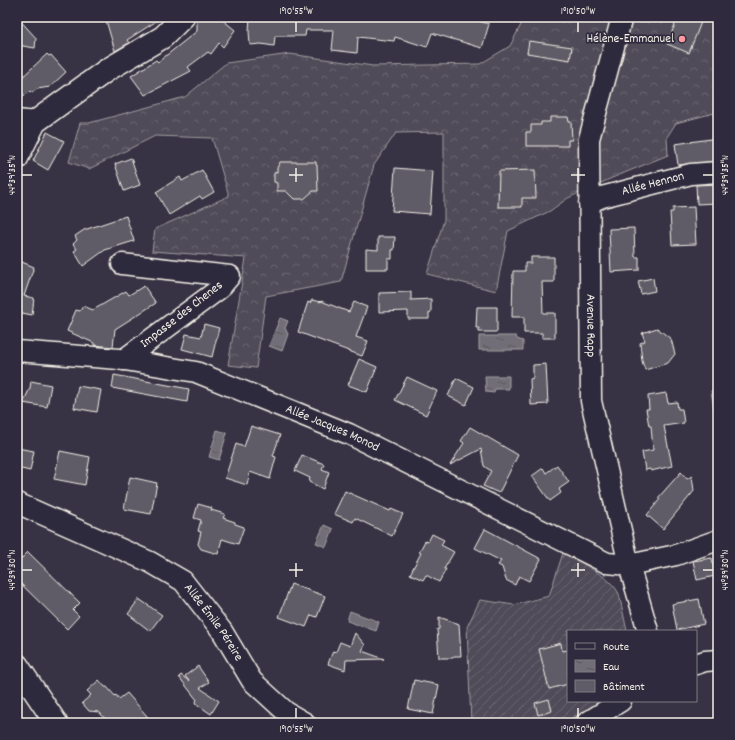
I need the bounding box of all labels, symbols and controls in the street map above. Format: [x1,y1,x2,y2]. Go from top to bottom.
text: 1°10'55"W [279,5,313,19]
text: 1°10'50"W [561,5,595,19]
place label: Hélène-Emmanuel [587,30,674,49]
marker: Hélène-Emmanuel [677,34,687,44]
text: 44°39'35"N [6,155,20,195]
text: 44°39'35"N [719,155,733,195]
street label: Allée Hennon [620,167,686,201]
street label: Impasse des Chenes [137,277,227,353]
street label: Avenue Rapp [581,294,600,357]
street label: Allée Jacques Monod [283,400,383,457]
text: 44°39'30"N [6,549,20,590]
text: 44°39'30"N [719,549,733,590]
street label: Allée Émile Péreire [179,580,248,665]
legend [567,630,697,702]
text: Route [603,639,629,656]
text: Eau [603,659,619,676]
text: Bâtiment [603,679,645,696]
text: 1°10'55"W [279,723,313,737]
text: 1°10'50"W [561,723,595,737]

